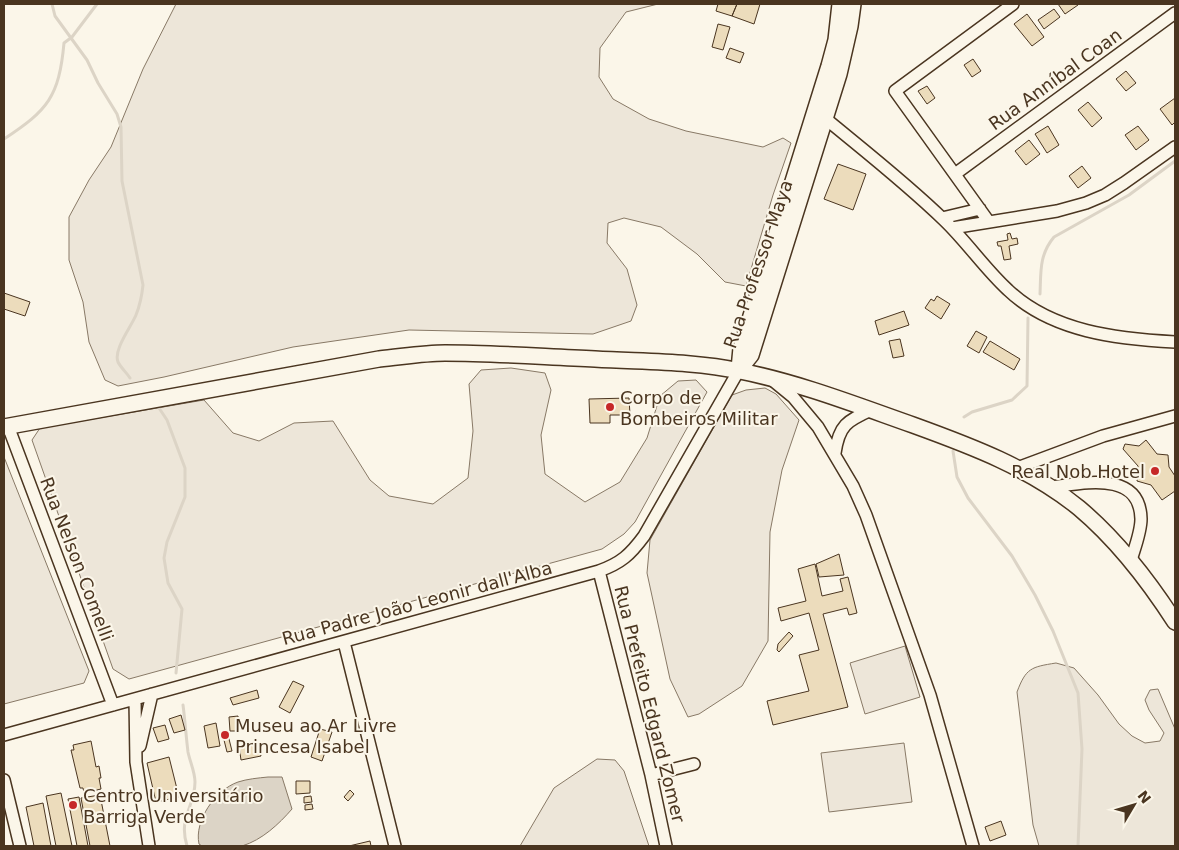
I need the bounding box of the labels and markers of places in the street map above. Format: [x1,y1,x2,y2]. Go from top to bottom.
place label: Corpo de Bombeiros Militar [620,387,778,429]
marker: Corpo de Bombeiros Militar [604,401,616,413]
place label: Real Nob Hotel [1011,461,1145,482]
marker: Real Nob Hotel [1149,465,1161,477]
place label: Museu ao Ar Livre Princesa Isabel [235,715,396,757]
marker: Museu ao Ar Livre Princesa Isabel [219,729,231,741]
place label: Centro Universitário Barriga Verde [83,785,263,827]
marker: Centro Universitário Barriga Verde [67,799,79,811]

